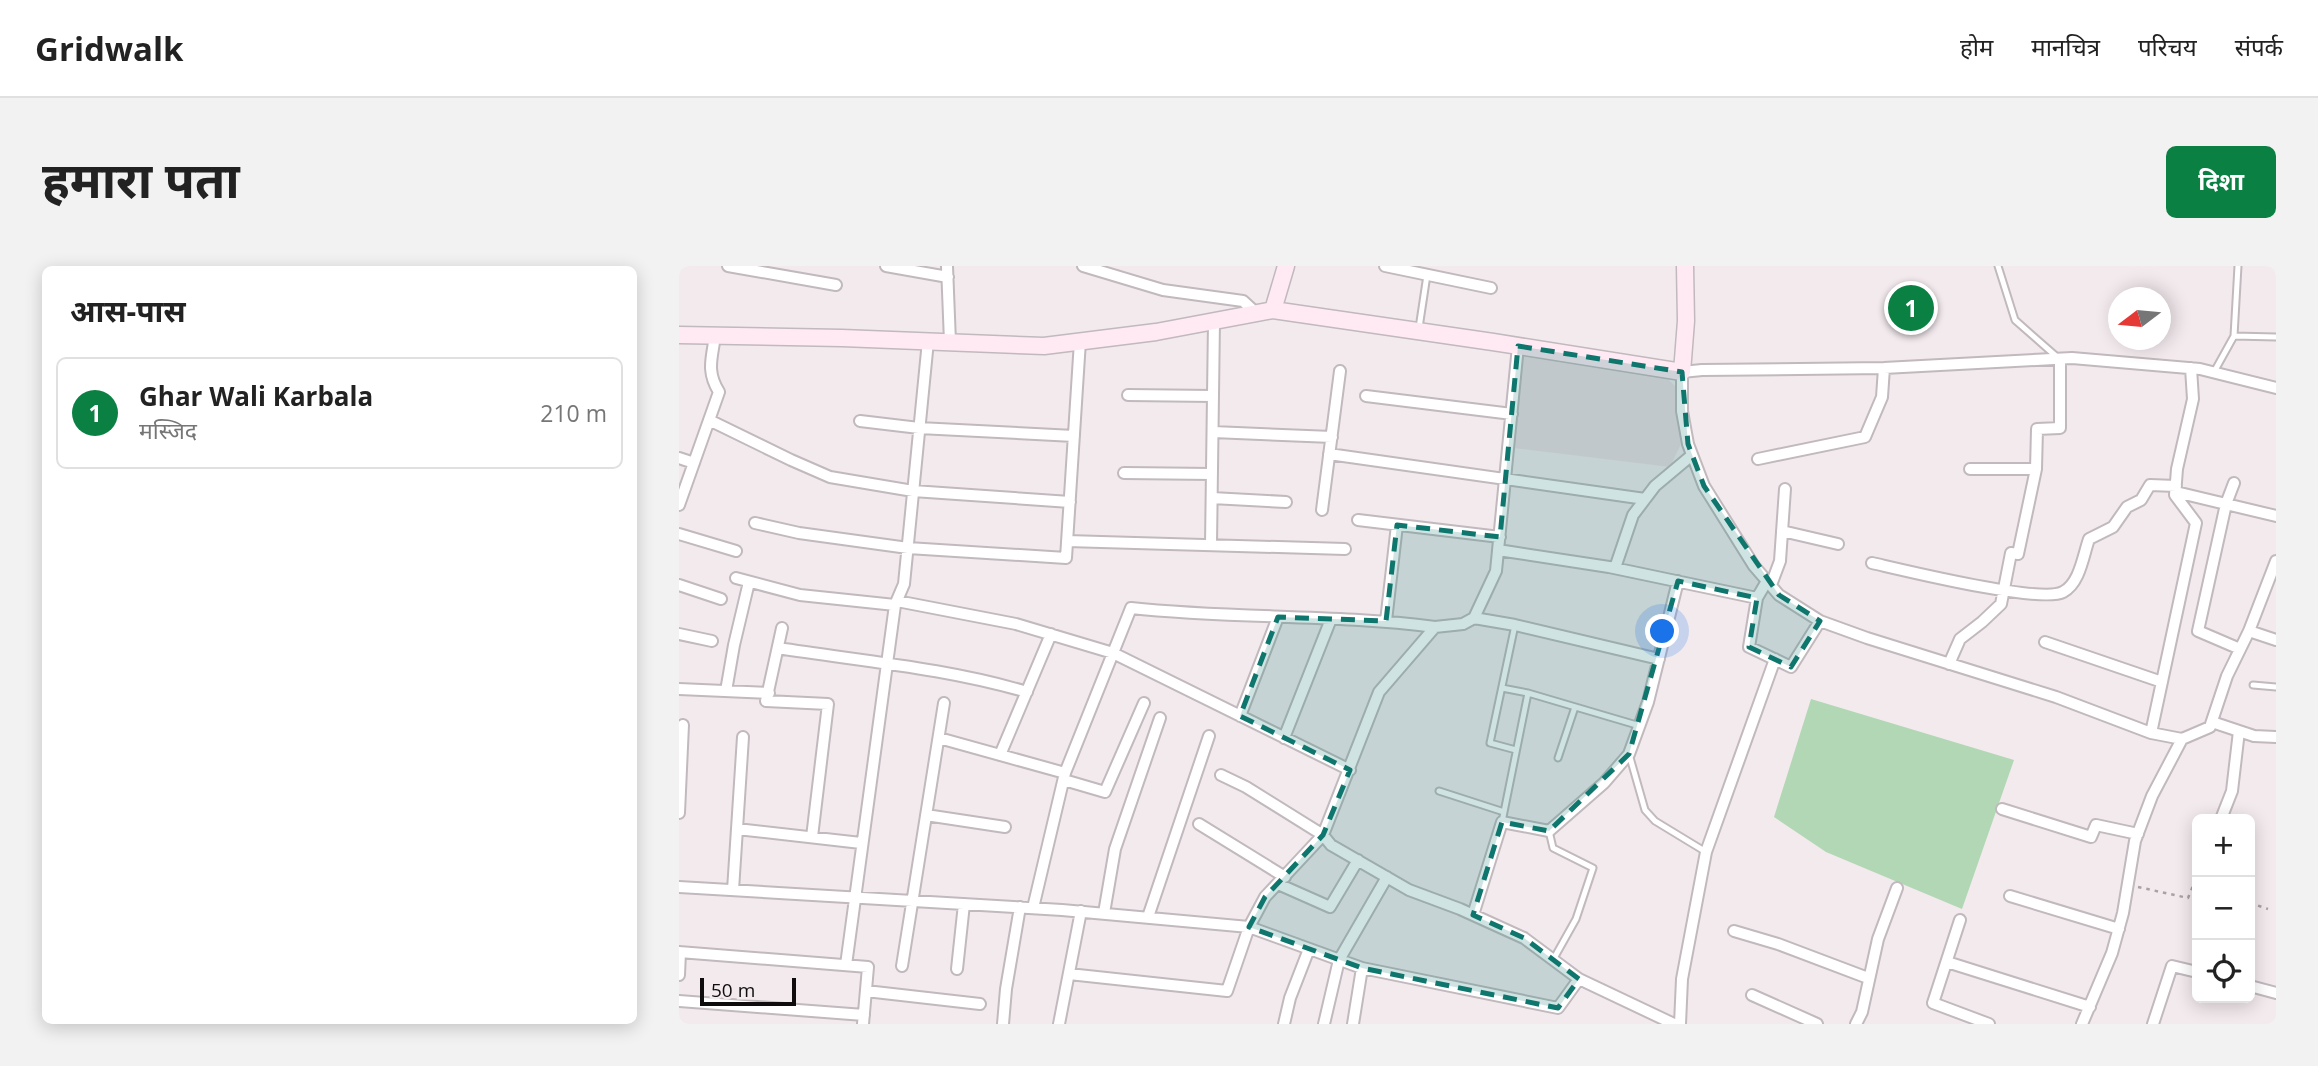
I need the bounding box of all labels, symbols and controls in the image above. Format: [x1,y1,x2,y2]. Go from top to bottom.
text: Gridwalk [35,26,184,71]
text: होम [1960,30,1993,63]
text: मानचित्र [2031,30,2100,63]
text: परिचय [2138,30,2197,63]
text: संपर्क [2235,30,2283,63]
text: हमारा पता [42,146,240,212]
button: दिशा [2166,146,2276,218]
pin: 1 [1888,282,1934,334]
north arrow [2108,287,2171,350]
text: आस-पास [70,290,186,331]
text: Ghar Wali Karbala [139,378,373,414]
text: 1 [88,397,102,429]
text: 210 m [540,397,607,429]
text: मस्जिद [139,414,197,446]
your location [1645,614,1679,648]
map controls [2192,814,2255,1003]
button: + [2192,814,2255,877]
button: − [2192,877,2255,940]
button: locate [2192,940,2255,1003]
scale bar [700,975,796,1007]
text: 50 m [711,977,755,1003]

